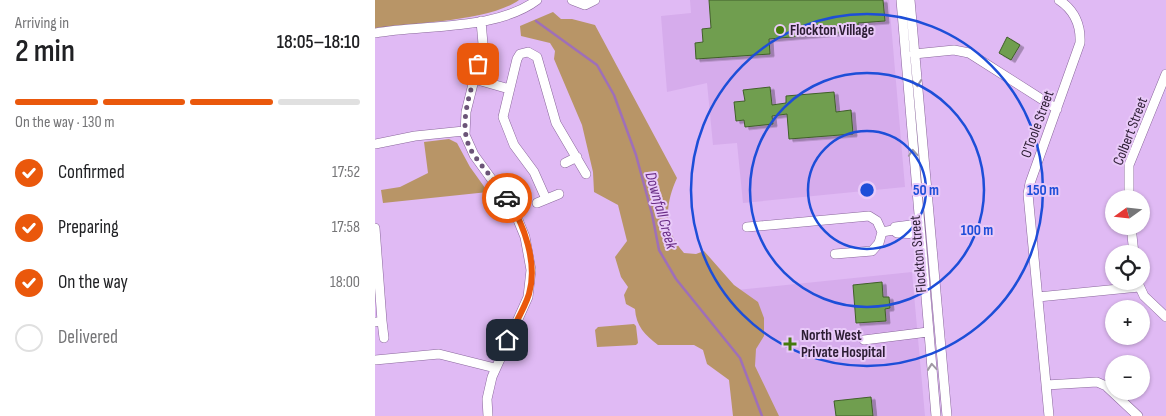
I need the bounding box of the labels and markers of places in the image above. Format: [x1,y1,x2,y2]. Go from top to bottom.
place label: Flockton Village [790,21,874,40]
marker: Flockton Village [774,24,786,36]
pin [457,43,499,85]
centre of rings [858,181,876,199]
pin [486,319,528,361]
place label: North West Private Hospital [801,326,885,362]
marker: North West Private Hospital [783,337,797,351]

